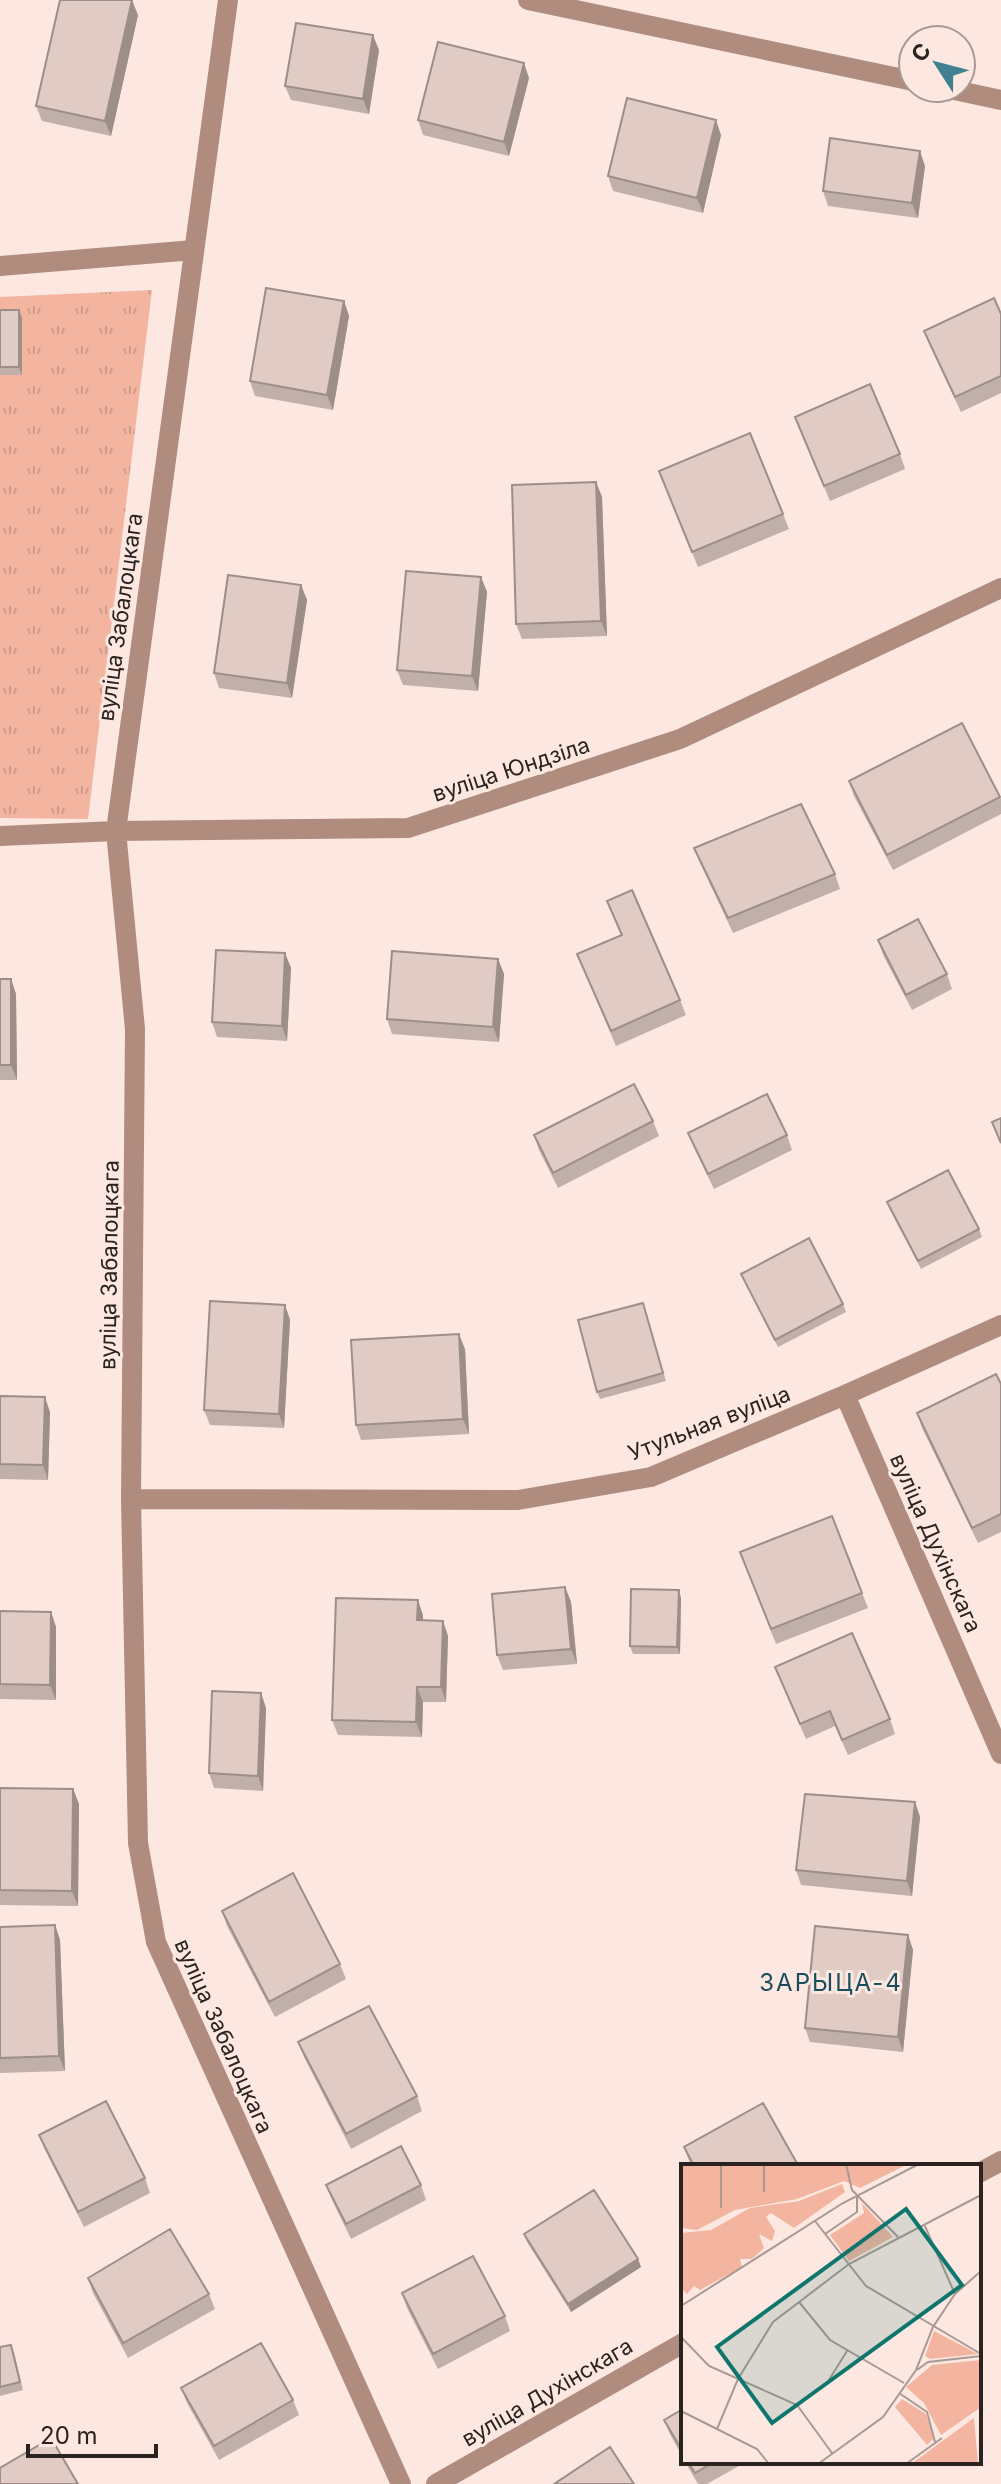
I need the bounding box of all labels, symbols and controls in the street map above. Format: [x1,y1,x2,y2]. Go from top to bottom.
north arrow [897,24,977,104]
text: С [906,38,936,66]
street label: вуліца Забалоцкага [93,511,147,723]
street label: вуліца Юндзіла [429,731,593,807]
street label: вуліца Забалоцкага [94,1160,124,1370]
street label: Утульная вуліца [624,1380,794,1466]
street label: вуліца Духінскага [885,1450,987,1636]
street label: вуліца Забалоцкага [169,1935,279,2137]
district label: ЗАРЫЦА-4 [759,1968,903,1997]
inset map [681,2164,981,2464]
street label: вуліца Духінскага [457,2332,637,2452]
scale bar [28,2408,156,2458]
text: 20 m [40,2421,98,2450]

